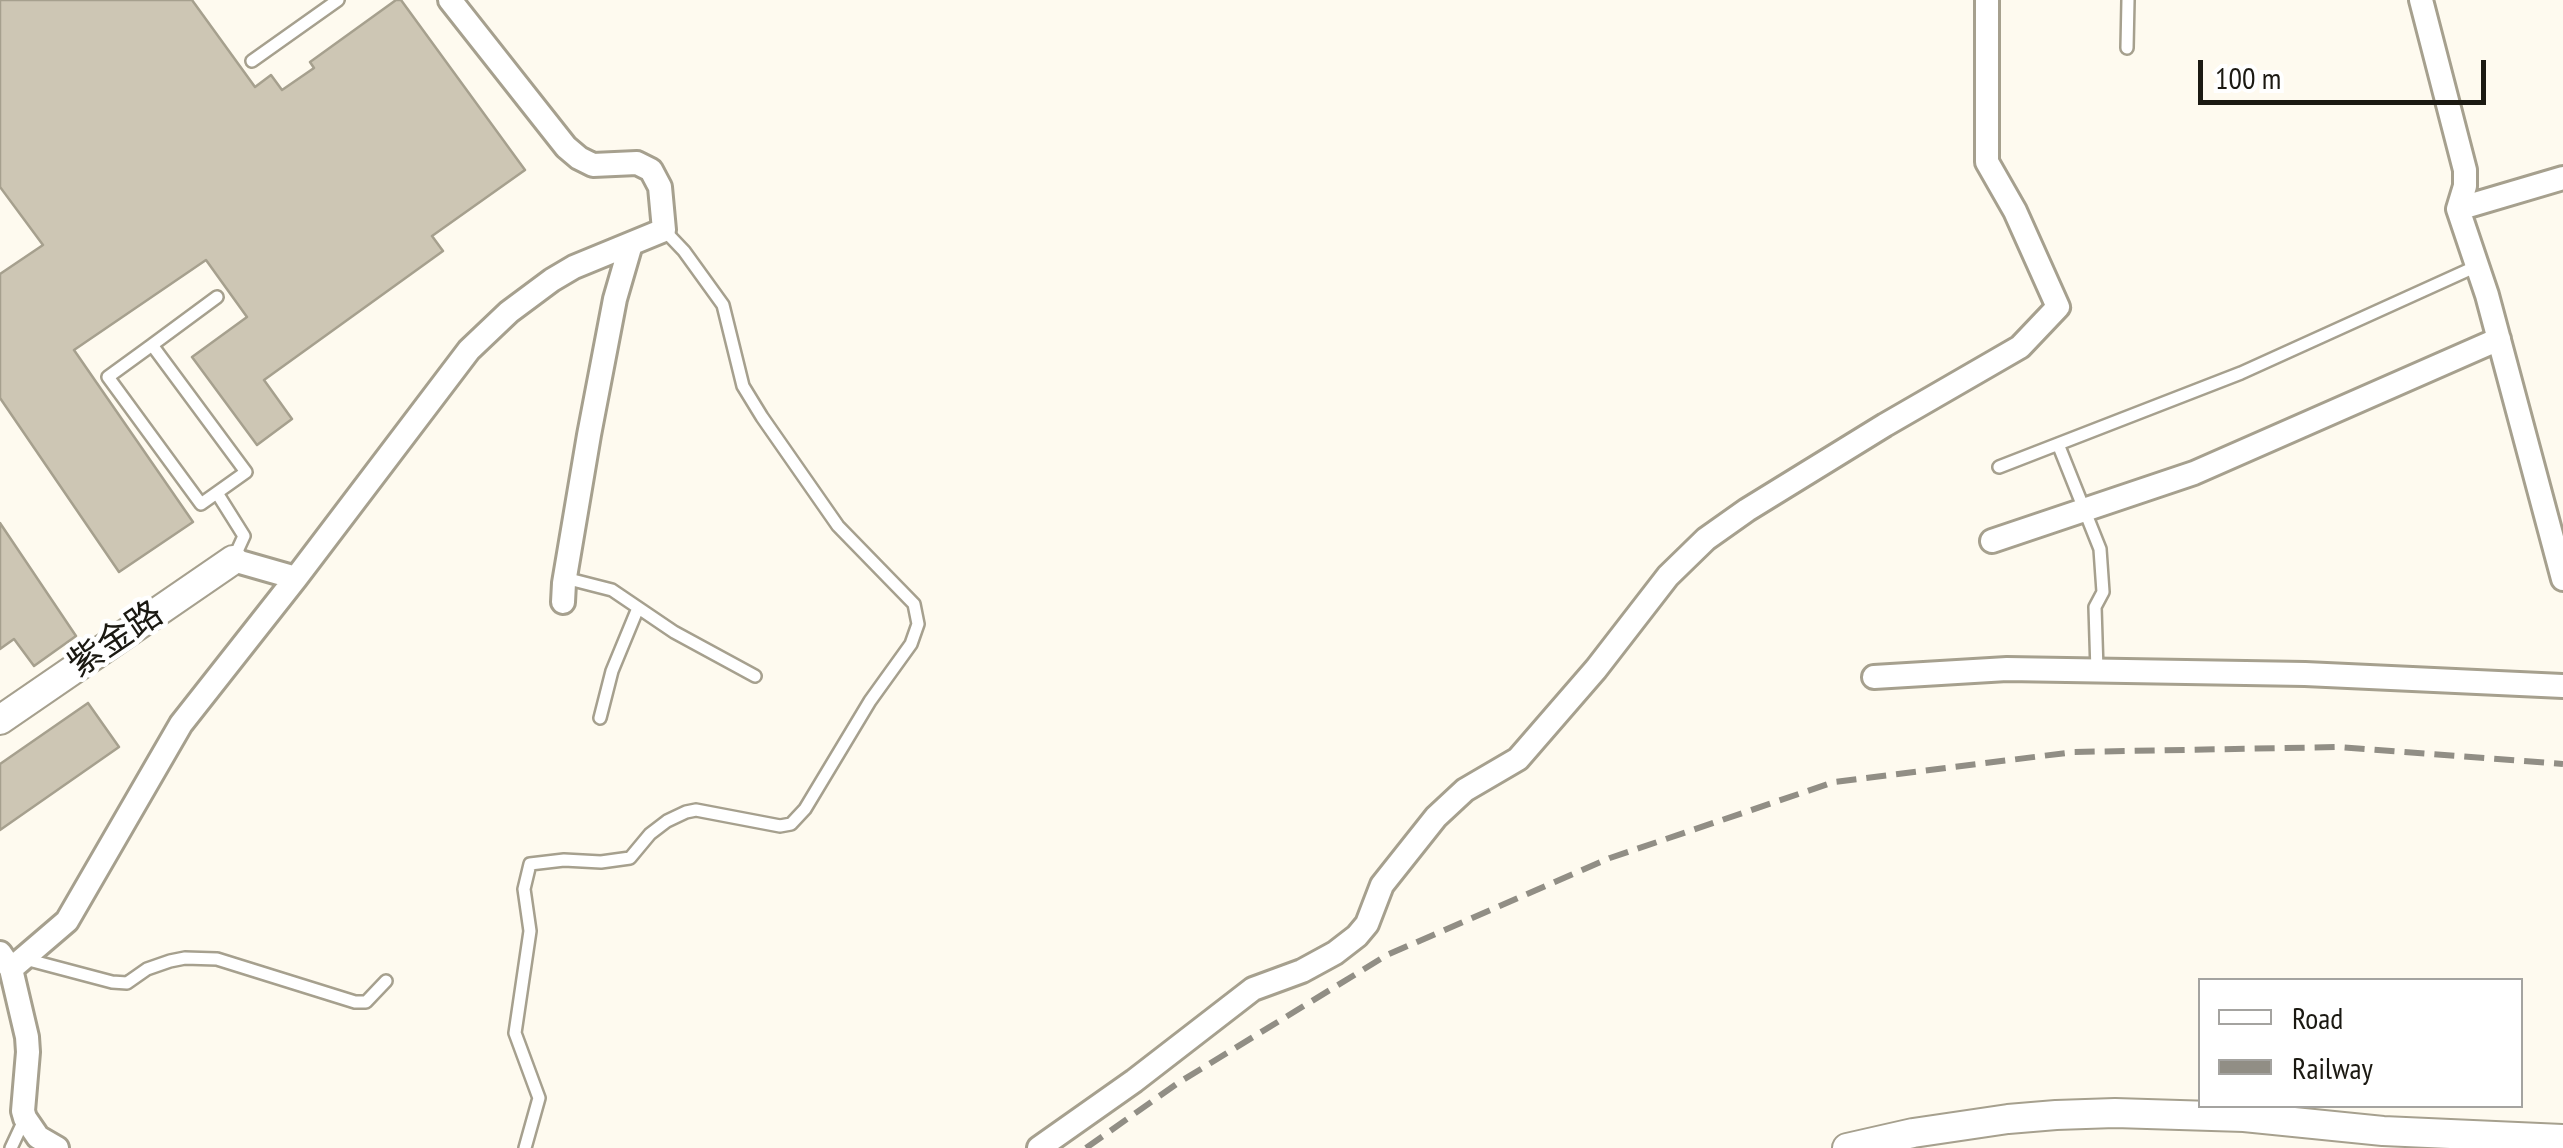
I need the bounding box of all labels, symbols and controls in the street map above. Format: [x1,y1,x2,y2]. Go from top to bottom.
scale bar [2203,40,2490,102]
text: 100 m [2215,58,2281,97]
street label: 紫金路 [61,593,171,687]
legend [2198,978,2523,1108]
text: Road [2292,998,2343,1037]
text: Railway [2292,1048,2373,1087]

